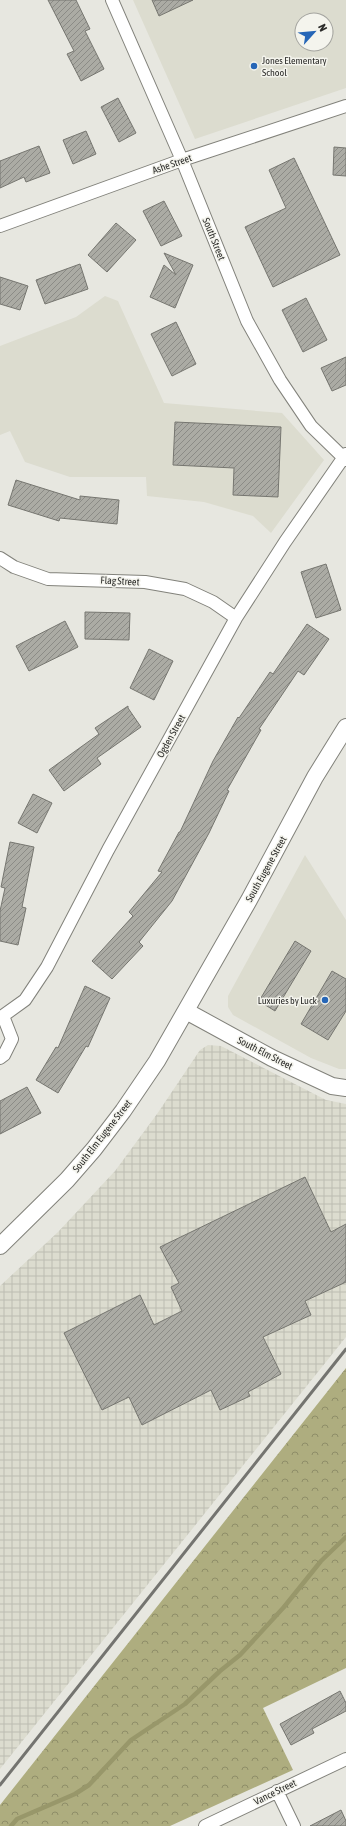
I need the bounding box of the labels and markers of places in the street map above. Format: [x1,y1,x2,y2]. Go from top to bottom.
place label: Jones Elementary School [262,55,327,78]
marker: Jones Elementary School [249,61,259,71]
place label: Luxuries by Luck [258,995,318,1006]
marker: Luxuries by Luck [320,995,330,1005]

